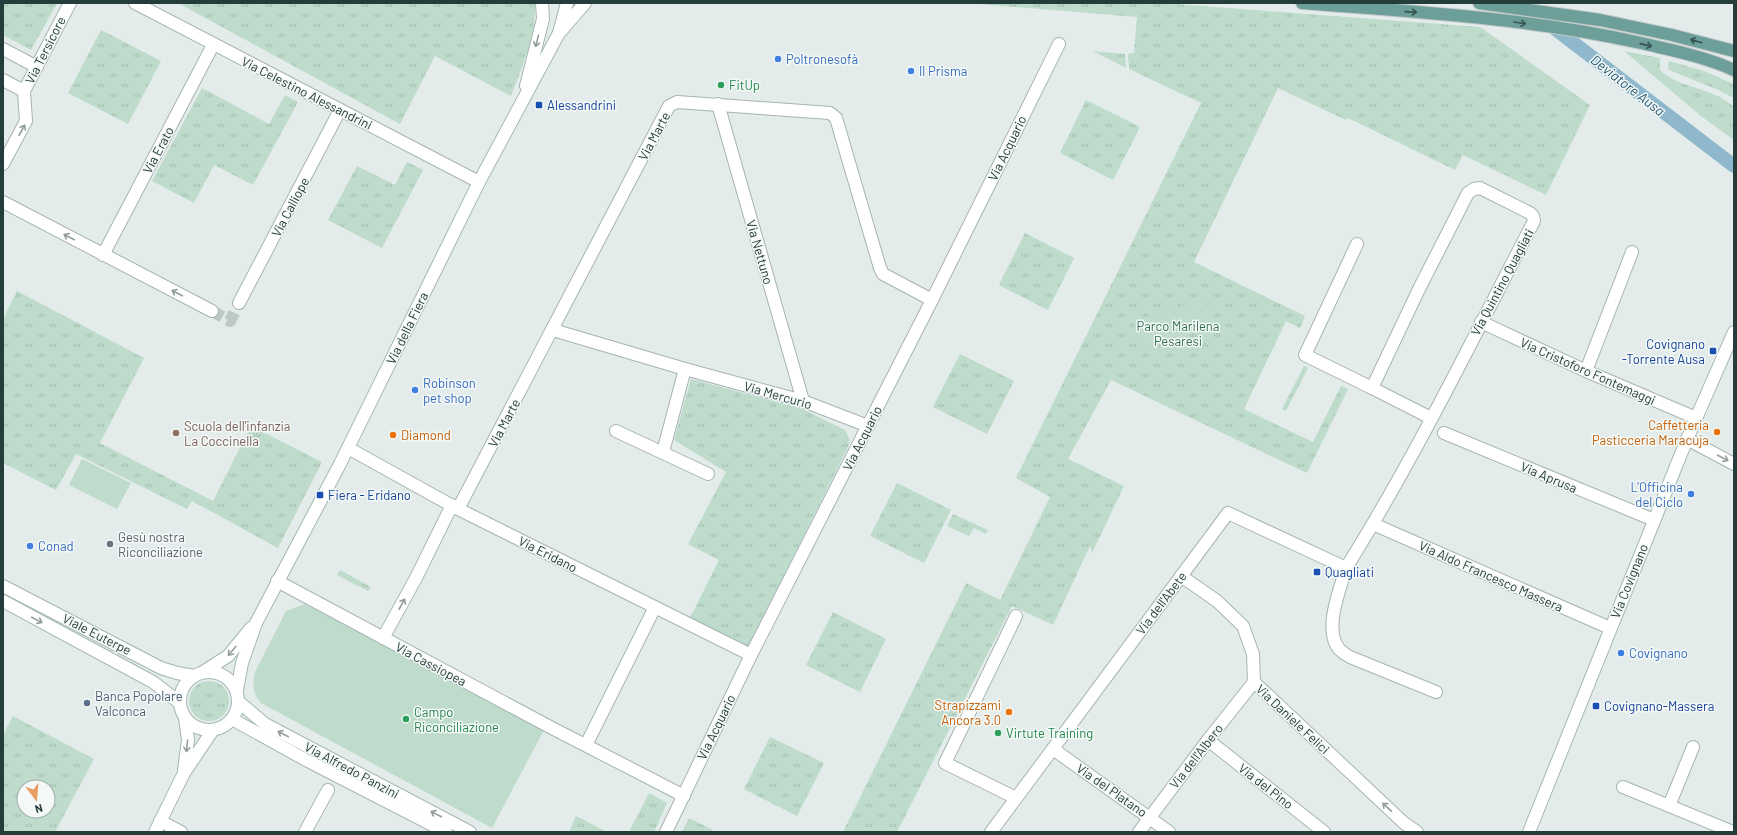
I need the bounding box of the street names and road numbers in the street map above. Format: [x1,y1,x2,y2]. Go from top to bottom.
street label: Via Tersicore [21,14,69,86]
street label: Via Celestino Alessandrini [239,53,375,133]
street label: Via Marte [635,109,673,163]
street label: Via Acquario [984,113,1030,183]
street label: Via Erato [139,124,177,176]
street label: Via Calliope [268,174,312,239]
street label: Via Nettuno [743,218,777,286]
street label: Via Quintino Quagliati [1467,226,1537,338]
street label: Via della Fiera [383,289,431,367]
street label: Via Cristoforo Fontemaggi [1518,334,1658,408]
street label: Via Mercurio [742,378,814,412]
street label: Via Marte [485,396,523,450]
street label: Via Acquario [839,403,885,473]
street label: Via Aprusa [1518,458,1580,496]
street label: Via Eridano [516,532,580,576]
street label: Via Aldo Francesco Massera [1416,537,1566,615]
street label: Via Covignano [1607,541,1651,621]
street label: Via dell'Abete [1132,568,1190,638]
street label: Viale Euterpe [60,610,134,658]
street label: Via Cassiopea [393,639,469,689]
street label: Via Daniele Felici [1253,681,1333,757]
street label: Via Acquario [693,692,739,762]
street label: Via dell'Albero [1166,720,1226,792]
street label: Via Alfredo Panzini [302,738,402,802]
street label: Via del Platano [1074,760,1150,820]
street label: Via del Pino [1236,760,1296,812]

